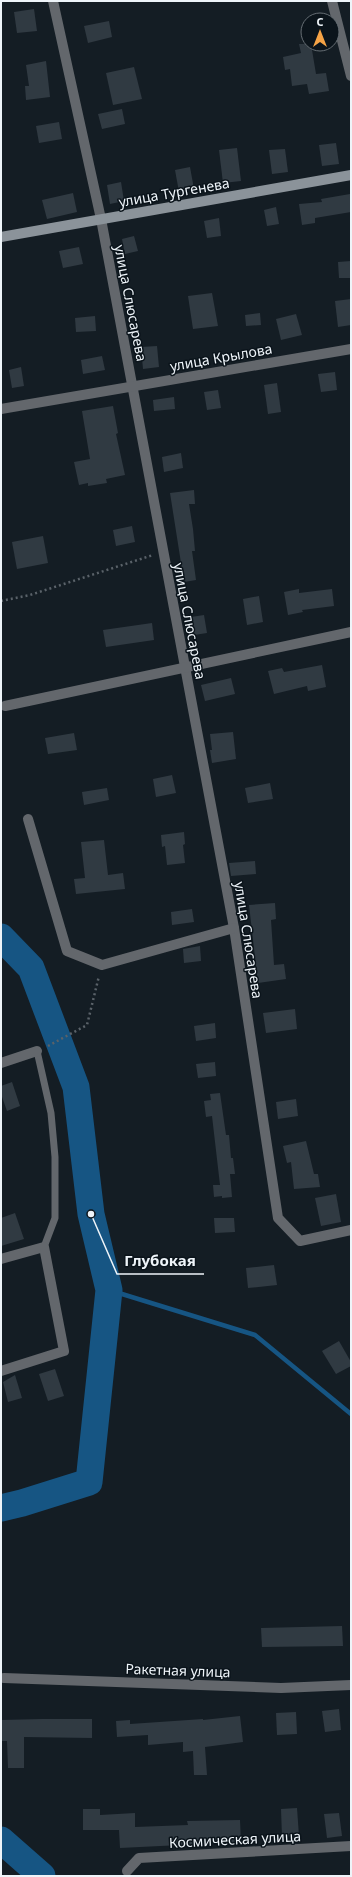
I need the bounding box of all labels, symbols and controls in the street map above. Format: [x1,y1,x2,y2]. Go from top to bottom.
north arrow [300,12,340,52]
text: С [316,14,324,29]
street label: улица Тургенева [117,173,231,211]
street label: улица Слюсарева [110,243,152,363]
street label: улица Крылова [168,339,274,375]
street label: улица Слюсарева [169,561,211,681]
street label: улица Слюсарева [230,880,268,1000]
callout: Глубокая [117,1247,204,1274]
text: Глубокая [124,1250,196,1270]
street label: Ракетная улица [125,1659,231,1681]
street label: Космическая улица [168,1826,302,1852]

